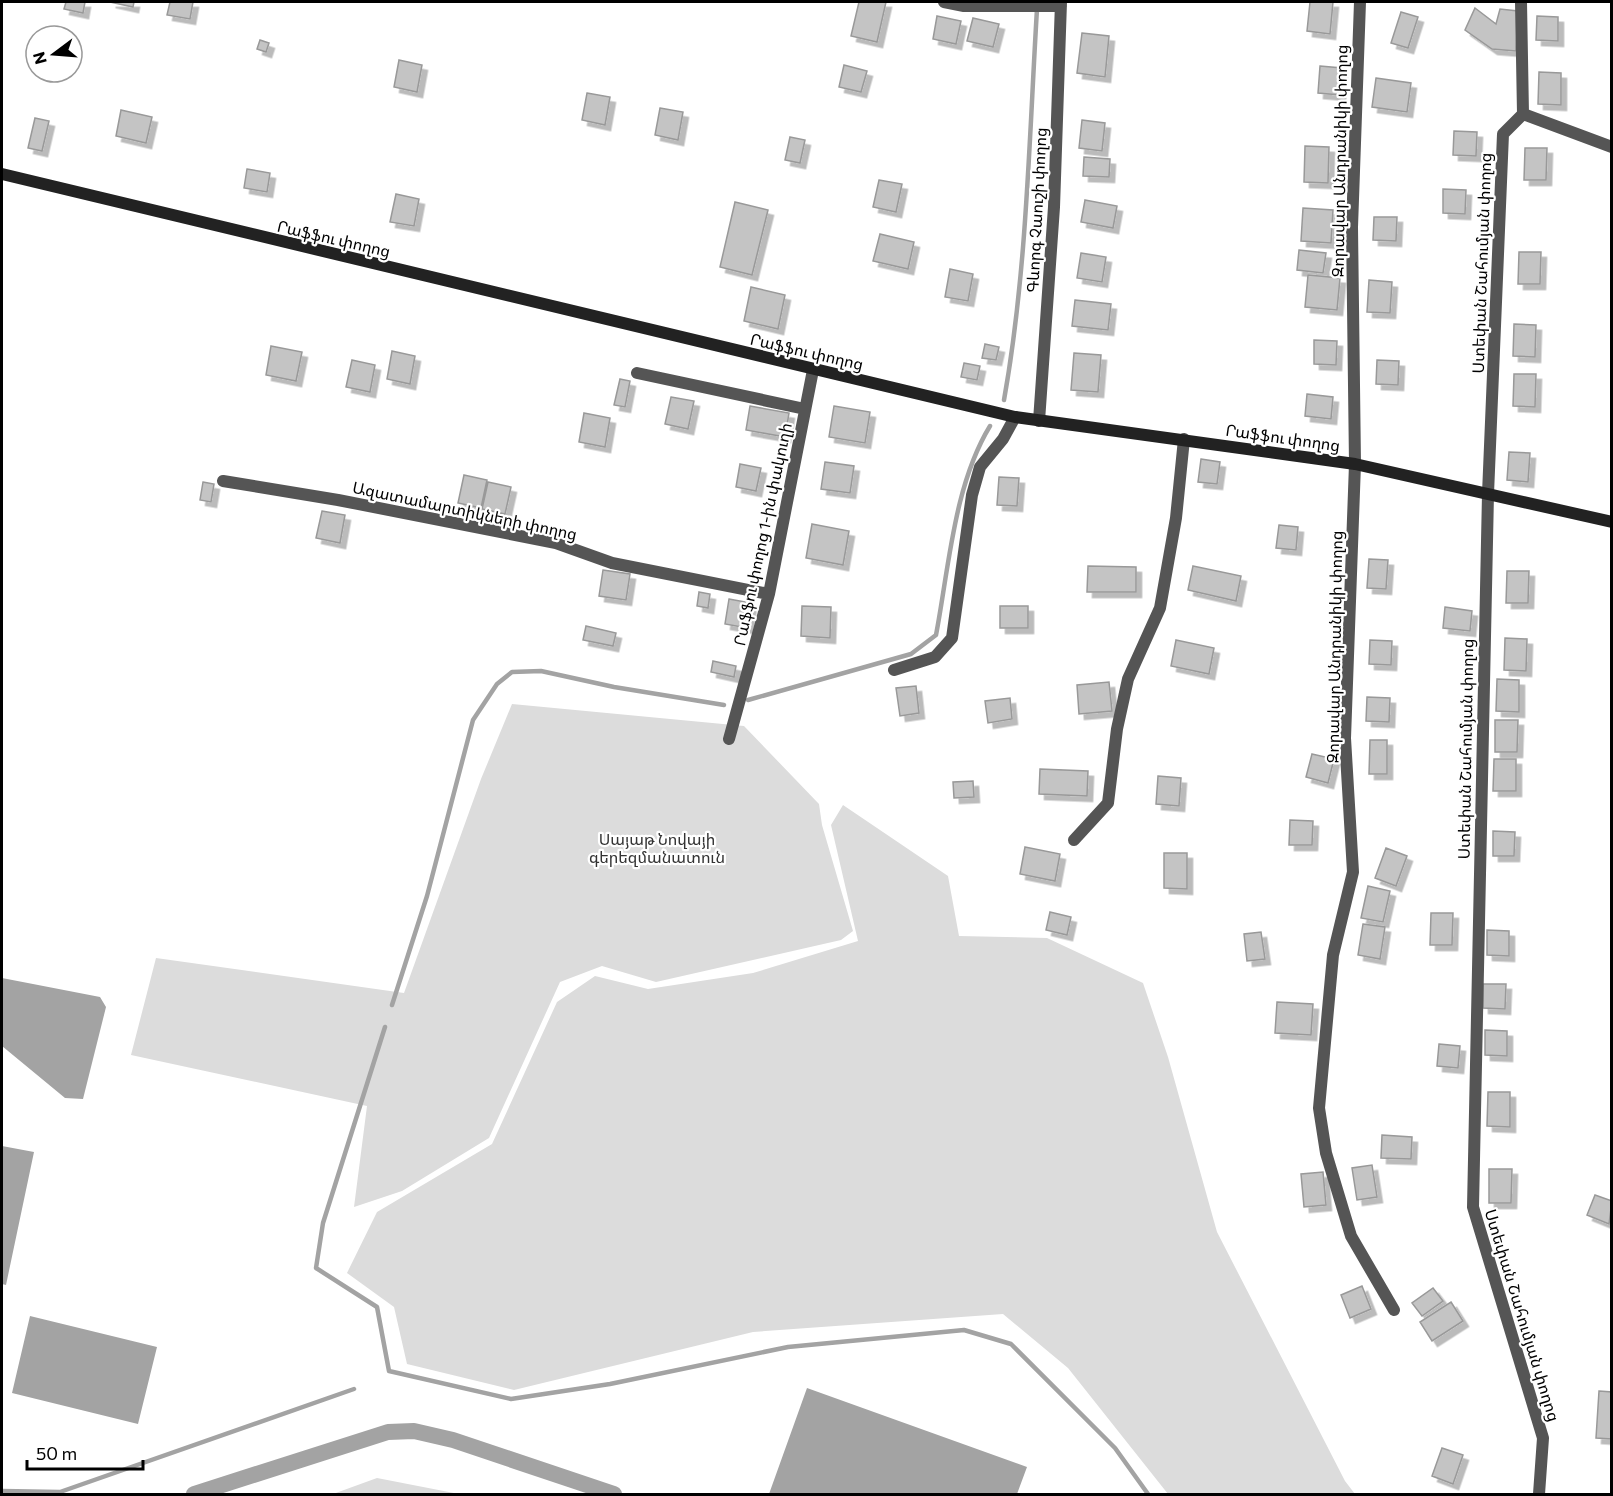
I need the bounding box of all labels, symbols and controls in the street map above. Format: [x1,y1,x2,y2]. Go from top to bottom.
north arrow [24,24,84,84]
street label: Զորավար Անդրանիկի փողոց [1327,44,1352,278]
text: N [28,50,50,67]
street label: Գևորգ Չաուշի փողոց [1022,127,1051,293]
street label: Ստեփան Շահումյան փողոց [1468,152,1495,374]
street label: Րաֆֆու փողոց [275,216,392,261]
street label: Րաֆֆու փողոց [748,329,865,374]
street label: Րաֆֆու փողոց [1224,420,1342,455]
street label: Րաֆֆու փողոց 1-ին փակուղի [729,421,796,647]
street label: Ազատամարտիկների փողոց [351,477,579,544]
street label: Զորավար Անդրանիկի փողոց [1322,530,1347,764]
street label: Ստեփան Շահումյան փողոց [1454,638,1477,860]
park label: Սայաթ Նովայի գերեզմանատուն [589,829,725,867]
street label: Ստեփան Շահումյան փողոց [1481,1207,1564,1424]
scale bar [27,1433,142,1471]
text: 50 m [36,1442,77,1464]

